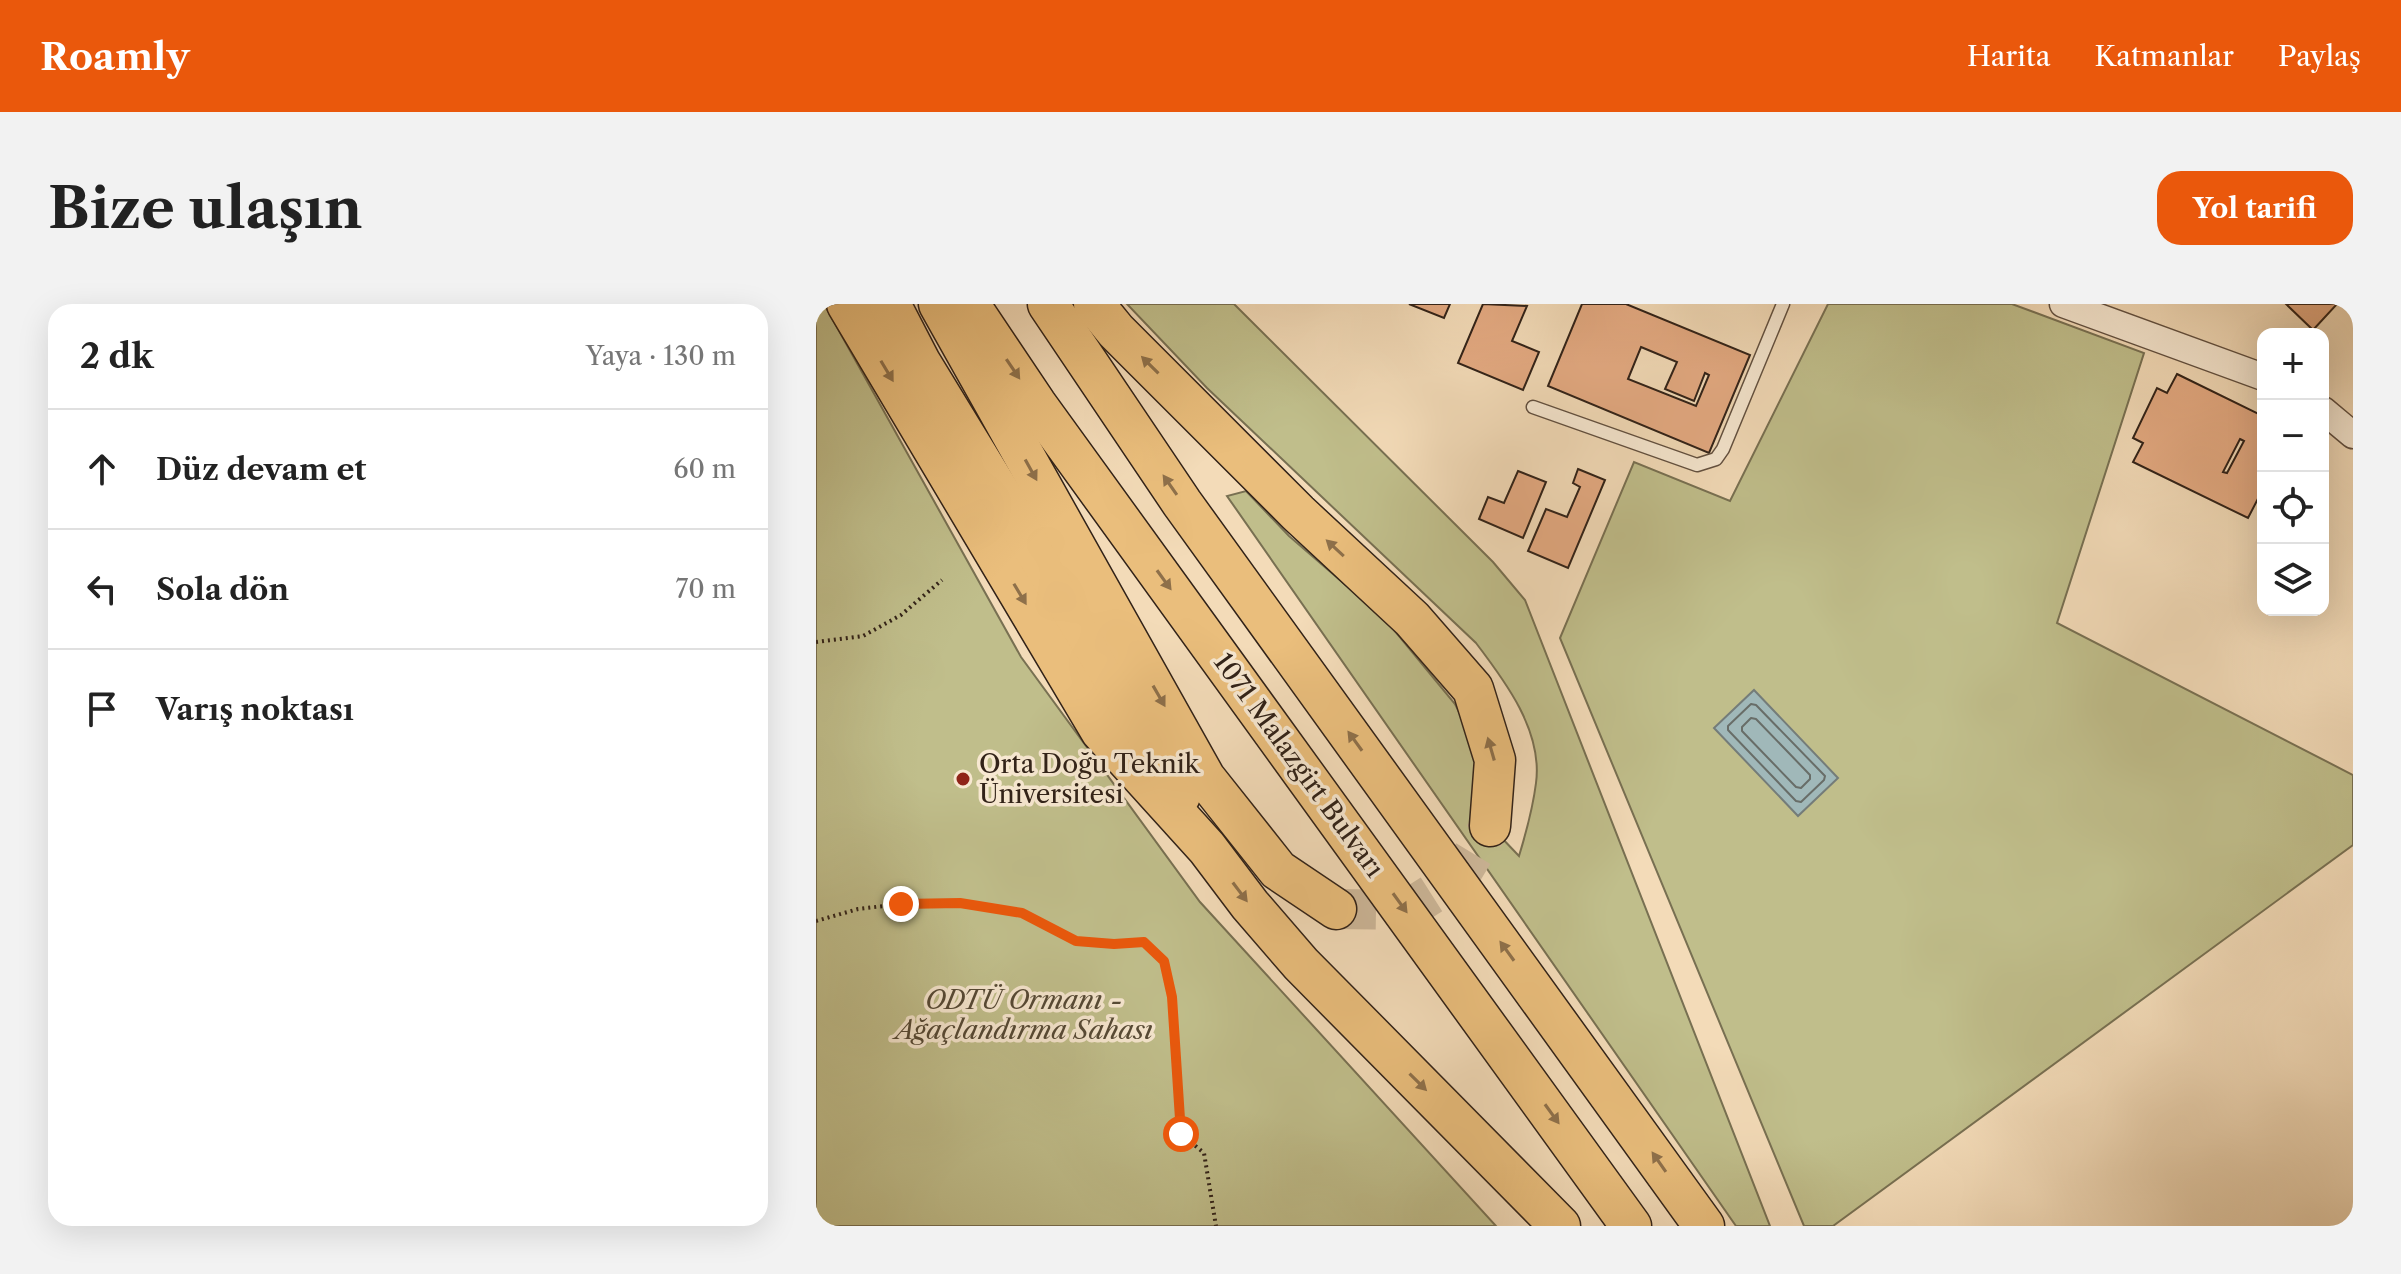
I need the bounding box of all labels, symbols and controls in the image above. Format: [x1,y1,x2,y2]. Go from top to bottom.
text: Roamly [40,33,189,80]
text: Harita [1967,39,2050,73]
text: Katmanlar [2094,39,2234,73]
text: Paylaş [2278,39,2361,73]
button: Yol tarifi [2157,171,2353,245]
text: Bize ulaşın [48,174,362,243]
map controls [2257,328,2329,616]
button: + [2257,328,2329,400]
text: 2 dk [80,335,154,377]
text: Yaya · 130 m [586,340,736,372]
one-way arrow [1141,356,1160,375]
one-way arrow [1005,358,1020,379]
one-way arrow [880,360,894,382]
button: − [2257,400,2329,472]
icon: ahead [80,447,124,491]
text: Düz devam et [156,451,366,488]
text: 60 m [673,453,736,485]
one-way arrow [1024,459,1038,481]
button: locate [2257,472,2329,544]
one-way arrow [1163,474,1178,495]
one-way arrow [1326,539,1345,557]
button: layers [2257,544,2329,616]
icon: left [80,567,124,611]
one-way arrow [1156,569,1172,590]
text: Sola dön [156,571,289,608]
text: 70 m [676,573,736,605]
one-way arrow [1013,583,1027,605]
street label: 1071 Malazgirt Bulvarı [1207,647,1391,883]
one-way arrow [1152,685,1166,708]
icon: arrive [80,687,124,731]
text: Varış noktası [156,691,354,728]
one-way arrow [1347,731,1363,751]
one-way arrow [1484,736,1497,760]
place label: Orta Doğu Teknik Üniversitesi [979,748,1201,810]
marker: Orta Doğu Teknik Üniversitesi [954,770,972,788]
one-way arrow [1232,882,1248,902]
route end [883,886,919,922]
one-way arrow [1391,893,1407,914]
one-way arrow [1500,941,1515,962]
park label: ODTÜ Ormanı - Ağaçlandırma Sahası [891,984,1153,1046]
one-way arrow [1408,1072,1427,1091]
one-way arrow [1544,1103,1560,1125]
route start [1163,1116,1199,1152]
one-way arrow [1652,1152,1667,1173]

